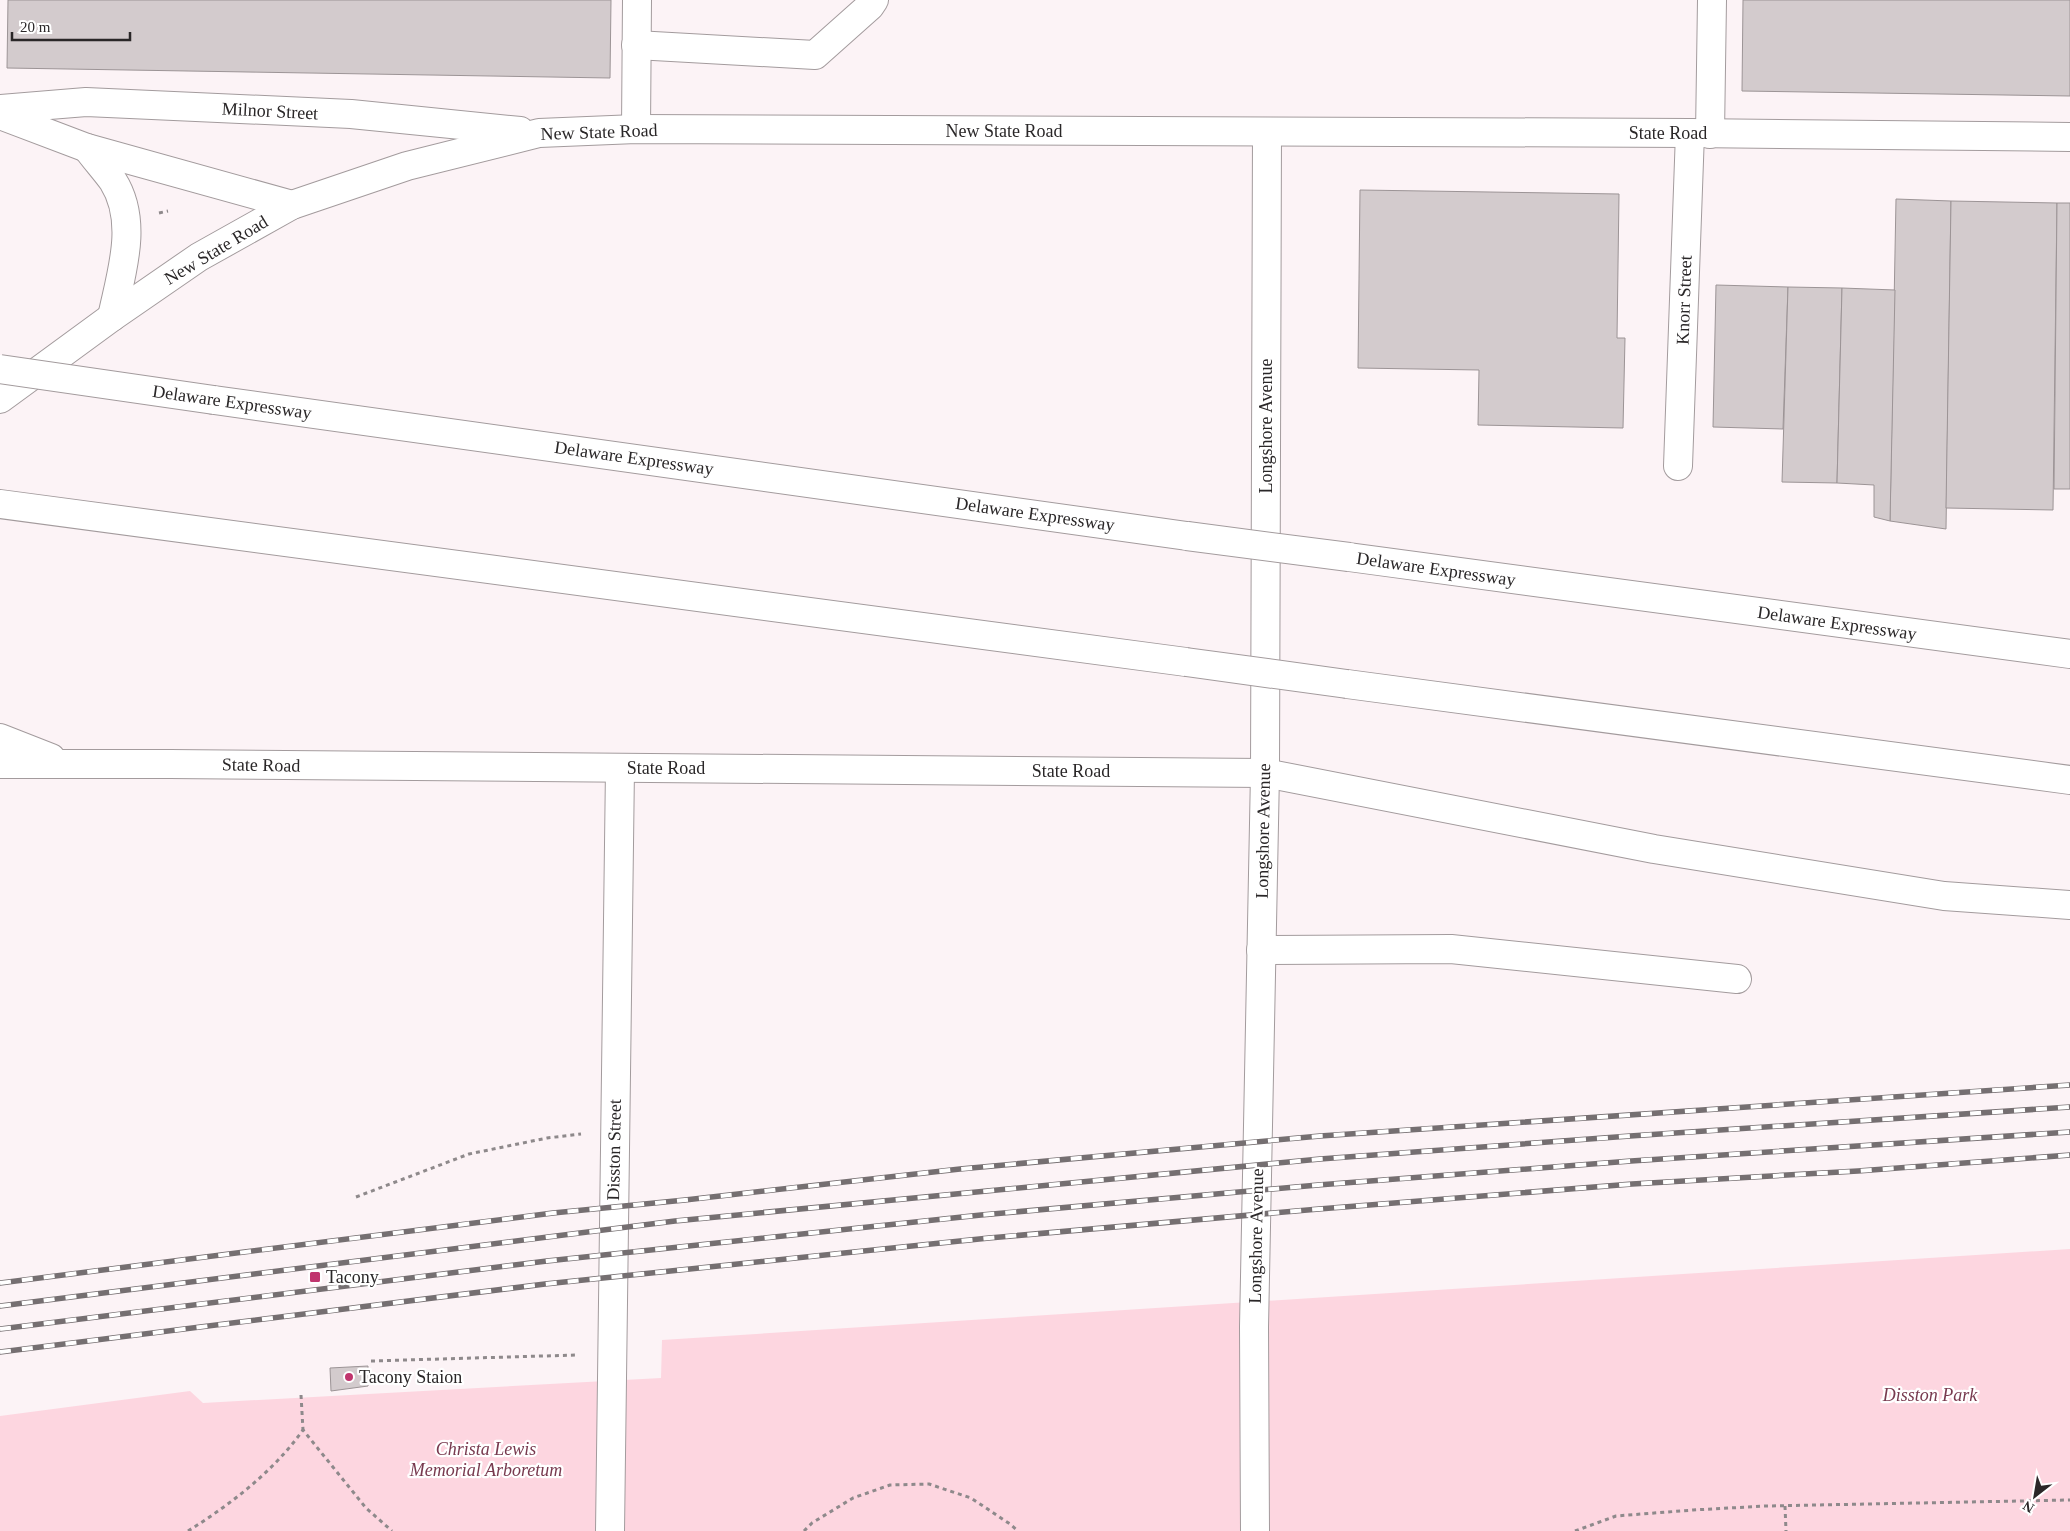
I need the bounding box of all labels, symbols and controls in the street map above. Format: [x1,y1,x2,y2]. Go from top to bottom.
scale bar [12,10,130,42]
text: 20 m [20,19,51,35]
street label: Milnor Street [221,98,319,124]
street label: New State Road [540,120,658,144]
street label: New State Road [946,121,1062,141]
street label: State Road [1629,123,1707,143]
street label: New State Road [161,211,271,289]
street label: Knorr Street [1672,255,1696,345]
street label: Longshore Avenue [1256,358,1276,494]
street label: Delaware Expressway [151,381,313,423]
street label: Delaware Expressway [553,437,715,479]
street label: Delaware Expressway [954,493,1116,535]
street label: Delaware Expressway [1355,548,1517,590]
street label: Delaware Expressway [1756,602,1918,644]
street label: State Road [222,754,300,776]
street label: State Road [627,758,705,778]
street label: State Road [1032,761,1110,781]
street label: Longshore Avenue [1252,763,1274,899]
street label: Disston Street [603,1099,625,1201]
street label: Longshore Avenue [1245,1168,1267,1304]
place label: Tacony [326,1267,379,1287]
marker: Tacony [308,1270,322,1284]
place label: Tacony Staion [359,1367,462,1387]
marker: Tacony Staion [343,1371,355,1383]
park label: Disston Park [1882,1385,1978,1405]
park label: Christa Lewis Memorial Arboretum [409,1439,562,1480]
north arrow [2010,1471,2060,1521]
text: N [2020,1498,2037,1516]

